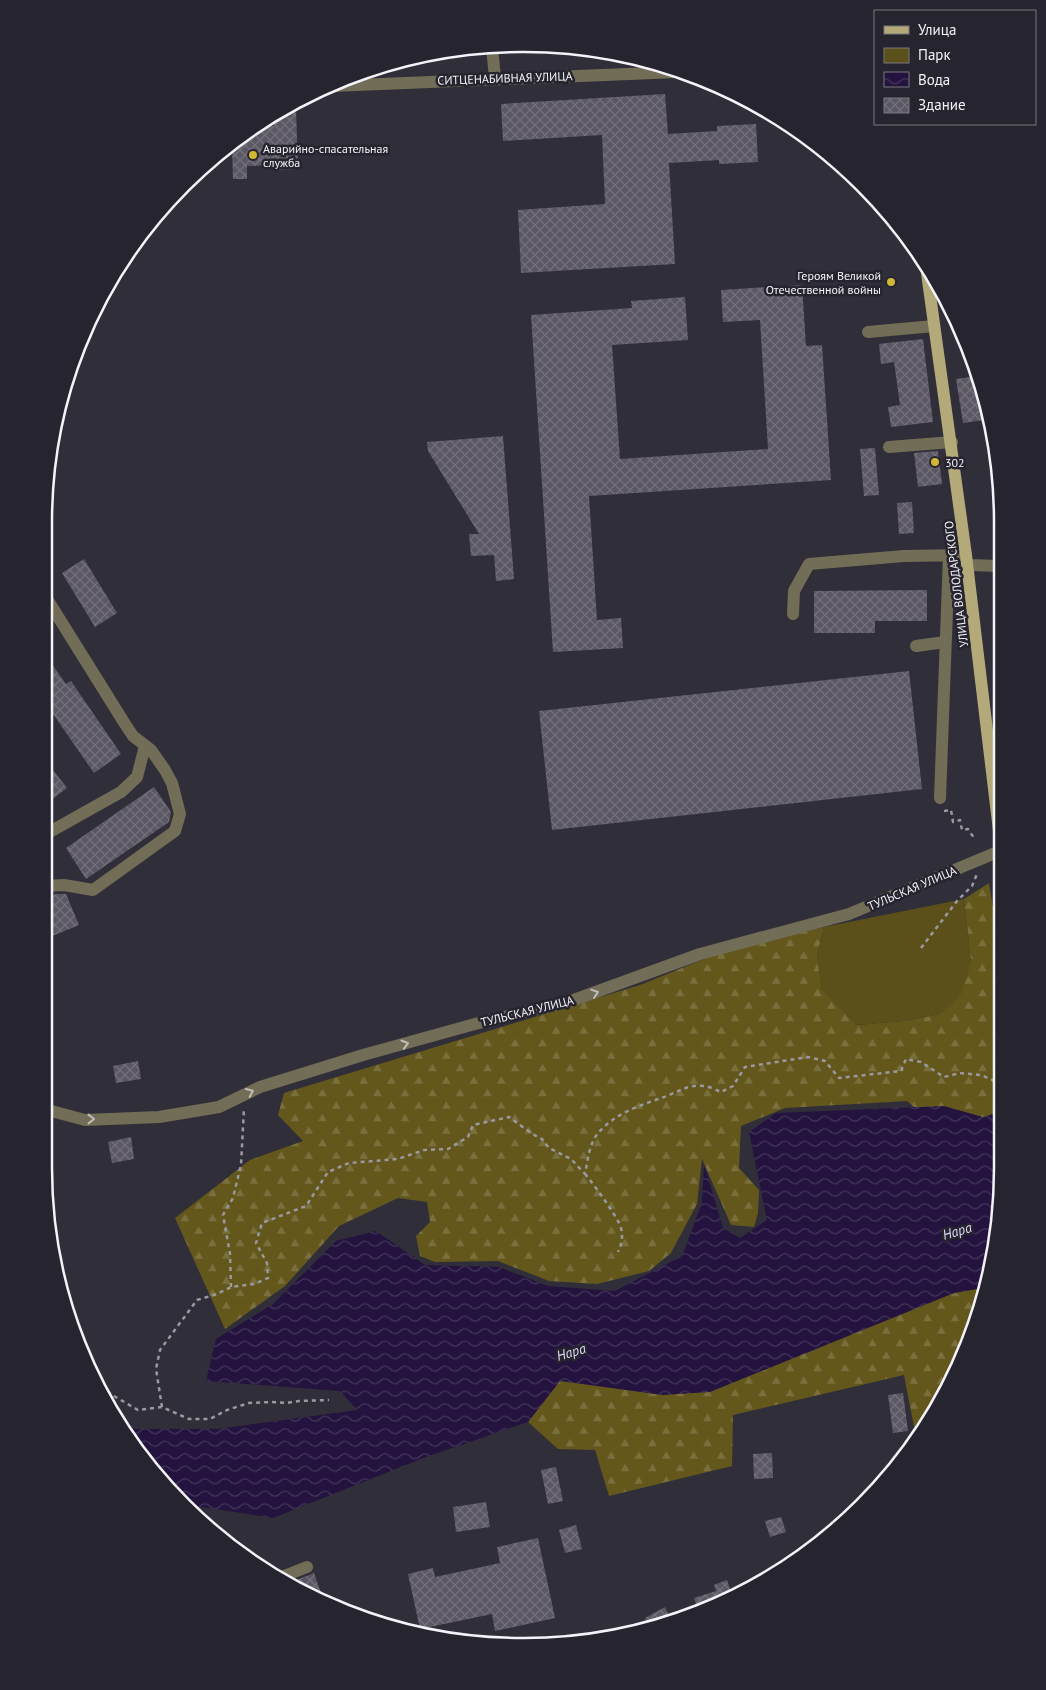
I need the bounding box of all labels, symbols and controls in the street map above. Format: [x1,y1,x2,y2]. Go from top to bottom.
legend [874,10,1036,125]
text: Улица [918,20,956,39]
text: Парк [918,45,951,64]
street label: СИТЦЕНАБИВНАЯ УЛИЦА [437,68,573,88]
text: Вода [918,70,950,89]
text: Здание [918,95,966,114]
place label: Аварийно-спасательная служба [263,141,388,170]
marker: Аварийно-спасательная служба [247,149,259,161]
place label: Героям Великой Отечественной войны [766,268,881,297]
marker: Героям Великой Отечественной войны [885,276,897,288]
place label: 302 [945,455,965,470]
marker: 302 [929,456,941,468]
street label: УЛИЦА ВОЛОДАРСКОГО [941,520,971,648]
street label: ТУЛЬСКАЯ УЛИЦА [865,863,959,913]
one-way arrow [591,988,599,998]
street label: ТУЛЬСКАЯ УЛИЦА [479,992,575,1030]
one-way arrow [400,1039,408,1049]
one-way arrow [245,1088,254,1099]
one-way arrow [88,1114,96,1124]
water label: Нара [940,1218,974,1244]
water label: Нара [554,1339,588,1365]

